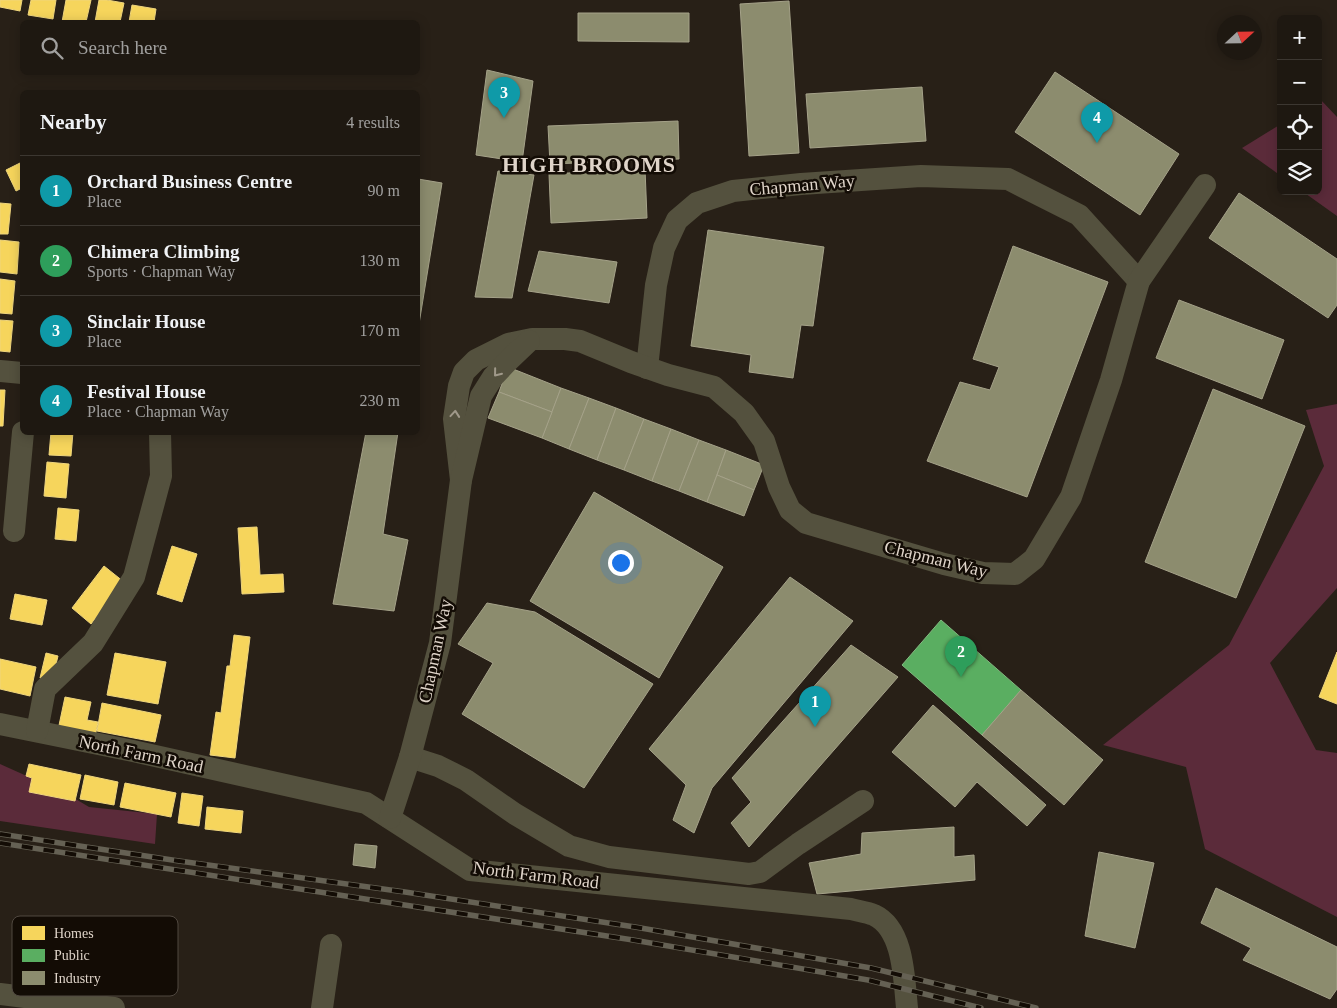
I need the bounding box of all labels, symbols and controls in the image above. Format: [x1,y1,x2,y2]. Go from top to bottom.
north arrow [1217,15,1262,60]
map controls [1277,15,1322,195]
button: + [1277,15,1322,60]
search box [20,20,420,75]
icon: search [38,34,66,62]
text: Search here [78,37,167,58]
button: − [1277,60,1322,105]
pin: 3 [488,77,520,118]
pin: 4 [1081,102,1113,143]
button: locate [1277,105,1322,150]
text: Nearby [40,110,107,134]
text: 4 results [346,114,400,131]
button: layers [1277,150,1322,195]
district label: HIGH BROOMS [502,152,676,177]
street label: Chapman Way [748,170,856,200]
text: Orchard Business Centre [87,171,292,192]
text: 1 [52,182,60,199]
text: 90 m [368,182,400,199]
text: Place [87,193,122,210]
text: Chimera Climbing [87,241,240,262]
text: 2 [52,252,60,269]
text: 130 m [360,252,400,269]
text: Sports · Chapman Way [87,263,235,280]
text: Sinclair House [87,311,205,332]
text: 3 [52,322,60,339]
text: 170 m [360,322,400,339]
text: Place [87,333,122,350]
one-way arrow [494,367,503,376]
text: Festival House [87,381,206,402]
text: 4 [52,392,60,409]
text: 230 m [360,392,400,409]
text: Place · Chapman Way [87,403,229,420]
one-way arrow [449,410,460,418]
street label: Chapman Way [882,537,990,581]
your location [608,550,634,576]
street label: Chapman Way [414,597,456,705]
pin: 2 [945,636,977,677]
pin: 1 [799,686,831,727]
street label: North Farm Road [77,731,205,777]
street label: North Farm Road [472,857,600,893]
legend [12,916,178,996]
text: Homes [54,926,94,941]
text: Public [54,948,90,963]
text: Industry [54,971,101,986]

